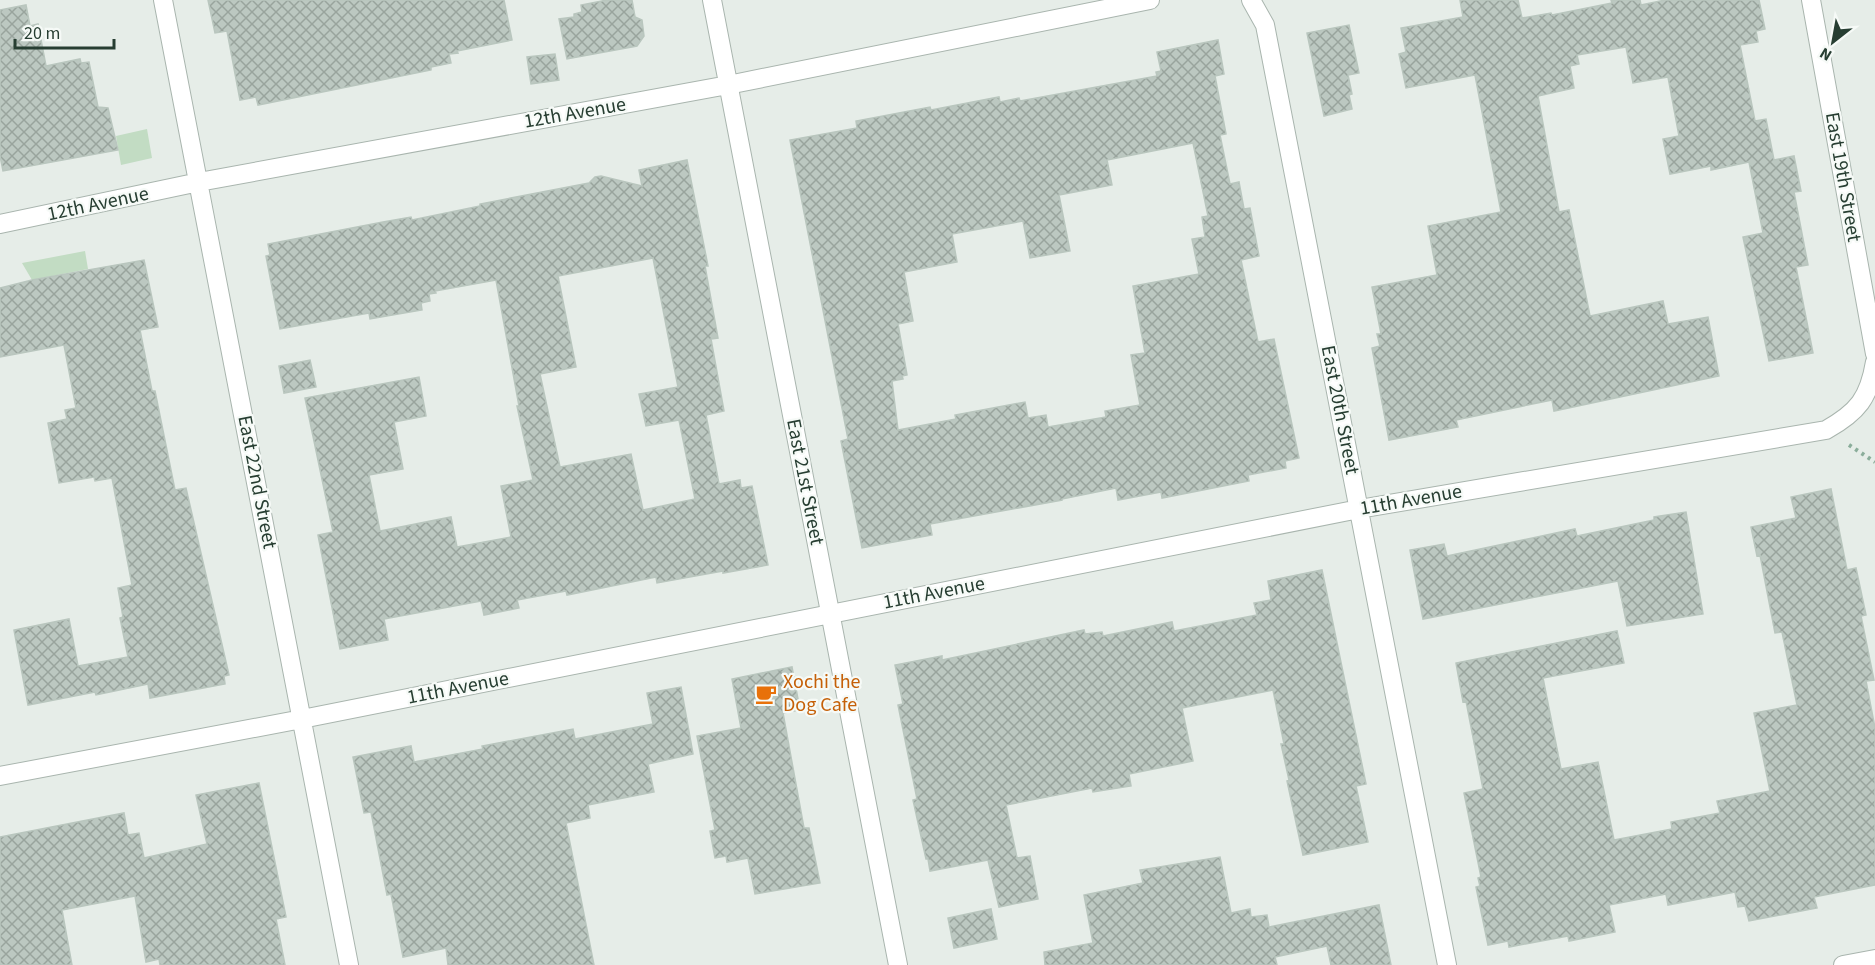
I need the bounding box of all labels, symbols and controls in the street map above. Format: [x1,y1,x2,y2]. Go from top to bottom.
scale bar [15,12,114,50]
north arrow [1803,12,1863,72]
text: 20 m [24,21,60,46]
text: N [1816,42,1836,66]
street label: 12th Avenue [522,90,628,136]
street label: East 19th Street [1818,110,1868,244]
street label: 12th Avenue [45,180,151,228]
street label: East 20th Street [1314,343,1366,477]
street label: East 22nd Street [230,413,284,551]
street label: East 21st Street [779,416,831,548]
street label: 11th Avenue [1358,477,1464,523]
street label: 11th Avenue [881,569,987,617]
street label: 11th Avenue [405,664,511,712]
place label: Xochi the Dog Cafe [783,668,861,719]
cafe icon: Xochi the Dog Cafe [754,682,778,706]

